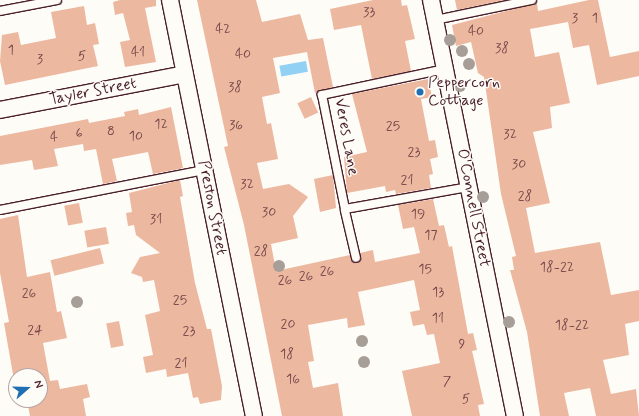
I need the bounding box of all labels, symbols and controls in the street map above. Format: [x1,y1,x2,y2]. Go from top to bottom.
house number: 33 [363,4,375,20]
house number: 3 [572,10,578,26]
house number: 1 [592,10,598,26]
house number: 42 [215,21,231,37]
house number: 40 [468,23,484,39]
house number: 38 [495,40,509,56]
house number: 1 [8,42,14,58]
house number: 41 [131,44,145,60]
house number: 40 [235,46,251,62]
house number: 5 [78,48,86,64]
house number: 3 [37,51,43,67]
place label: Peppercorn Cottage [428,73,500,111]
street label: Tayler Street [46,74,140,110]
house number: 38 [228,79,242,95]
marker: Peppercorn Cottage [415,87,425,97]
street label: Veres Lane [330,98,362,176]
house number: 12 [154,116,168,132]
house number: 36 [229,117,243,133]
house number: 25 [386,118,400,134]
house number: 8 [107,123,115,139]
house number: 6 [75,125,83,141]
house number: 32 [503,126,517,142]
house number: 10 [129,128,143,144]
house number: 4 [50,129,58,145]
house number: 23 [408,144,420,160]
street label: O'Connell Street [452,148,494,268]
house number: 30 [512,156,526,172]
street label: Preston Street [193,158,231,258]
house number: 21 [401,172,413,188]
house number: 32 [240,176,254,192]
house number: 28 [518,188,532,204]
house number: 30 [262,204,276,220]
house number: 19 [411,206,425,222]
house number: 31 [150,211,162,227]
house number: 17 [424,227,438,243]
house number: 28 [254,243,268,259]
house number: 18-22 [540,259,574,275]
house number: 15 [418,261,432,277]
house number: 26 [320,263,334,279]
house number: 26 [299,268,313,284]
house number: 26 [278,272,292,288]
house number: 13 [432,284,444,300]
house number: 26 [22,285,36,301]
house number: 25 [173,292,187,308]
house number: 11 [432,310,444,326]
house number: 20 [281,316,295,332]
house number: 18-22 [555,317,589,333]
house number: 24 [27,322,43,338]
house number: 23 [183,323,195,339]
house number: 9 [459,336,465,352]
house number: 18 [280,346,294,362]
house number: 21 [175,355,187,371]
north arrow [8,368,48,408]
house number: 16 [286,371,300,387]
house number: 7 [443,373,451,389]
text: N [31,378,46,390]
house number: 5 [462,391,470,407]

